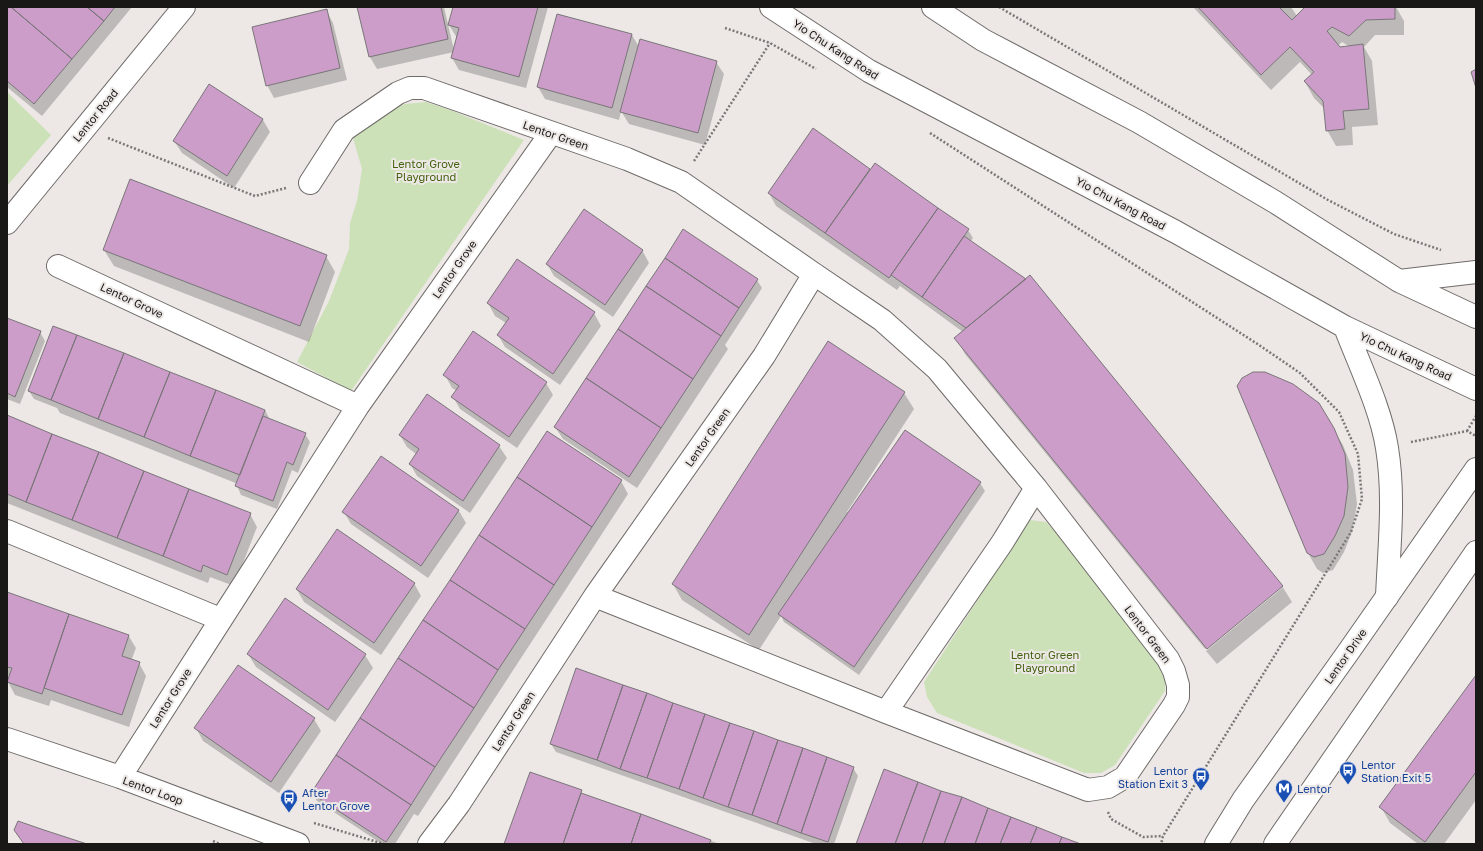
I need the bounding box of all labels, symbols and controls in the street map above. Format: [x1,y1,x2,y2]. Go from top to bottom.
street label: Yio Chu Kang Road [791,16,881,82]
street label: Lentor Road [70,86,120,144]
street label: Lentor Green [521,118,591,152]
park label: Lentor Grove Playground [392,157,460,183]
street label: Yio Chu Kang Road [1074,174,1168,232]
street label: Lentor Grove [429,237,479,301]
street label: Lentor Grove [98,280,166,320]
street label: Yio Chu Kang Road [1358,329,1454,383]
street label: Lentor Green [682,405,732,469]
street label: Lentor Green [1122,603,1174,665]
street label: Lentor Drive [1321,626,1369,686]
park label: Lentor Green Playground [1011,648,1079,674]
street label: Lentor Grove [147,666,193,730]
street label: Lentor Green [489,689,537,753]
place label: Lentor Station Exit 5 [1361,758,1431,784]
bus stop icon: Lentor Station Exit 5 [1338,760,1358,785]
place label: Lentor Station Exit 3 [1118,764,1189,790]
bus stop icon: Lentor Station Exit 3 [1191,766,1211,791]
street label: Lentor Loop [121,773,185,807]
metro station icon: Lentor [1274,778,1294,803]
place label: Lentor [1297,782,1332,795]
place label: After Lentor Grove [302,786,370,812]
bus stop icon: After Lentor Grove [279,788,299,813]

